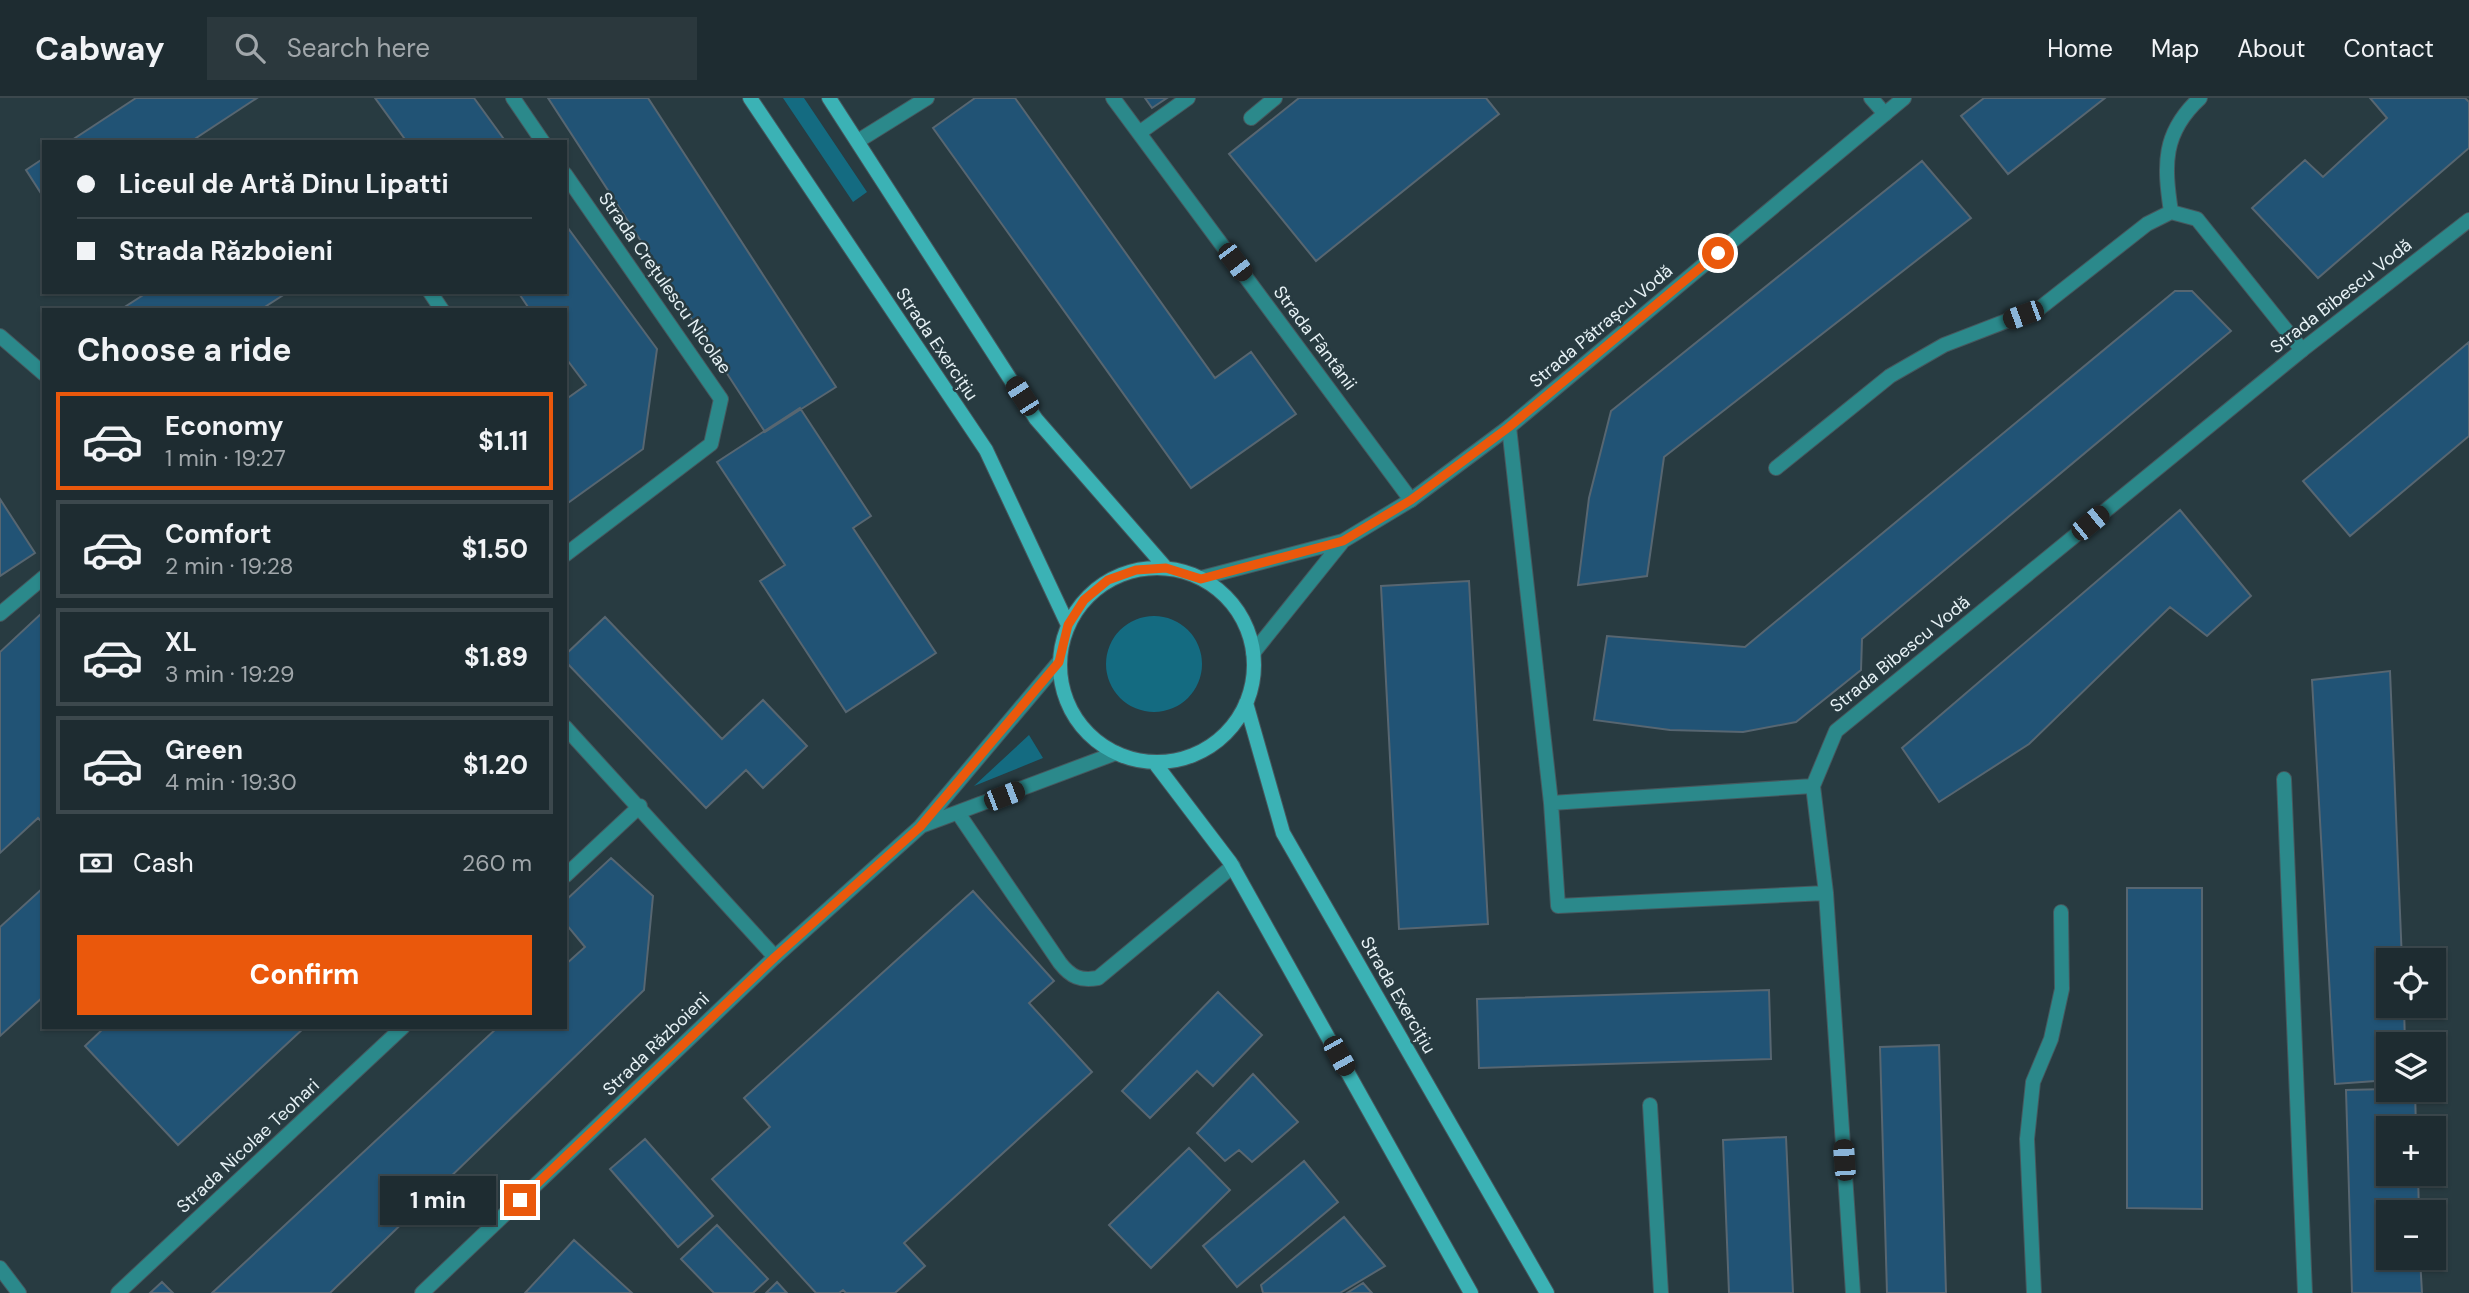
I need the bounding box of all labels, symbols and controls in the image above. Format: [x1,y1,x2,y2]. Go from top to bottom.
search box [207,17,697,80]
text: Cabway [35,27,165,70]
icon: search [231,29,269,67]
text: Search here [287,31,430,65]
text: Home [2047,33,2113,64]
text: Map [2151,33,2199,64]
text: About [2237,33,2306,64]
text: Contact [2344,33,2434,64]
text: Liceul de Artă Dinu Lipatti [119,167,449,201]
street label: Strada Crețulescu Nicolae [593,187,737,379]
street label: Strada Bibescu Vodă [2265,233,2417,359]
text: Strada Războieni [119,234,333,268]
route start [1702,237,1734,269]
car [1214,239,1257,285]
street label: Strada Pătrașcu Vodă [1524,259,1678,393]
street label: Strada Fântânii [1268,281,1362,395]
street label: Strada Exercițiu [890,283,984,405]
car [2000,298,2047,332]
text: Choose a ride [77,329,292,371]
car [1002,373,1043,419]
text: Economy [165,409,283,443]
icon: car [81,410,144,473]
text: $1.11 [478,424,528,458]
text: 1 min · 19:27 [165,443,286,473]
car [2068,502,2113,544]
text: Comfort [165,517,271,551]
icon: car [81,518,144,581]
text: $1.50 [462,532,528,566]
text: 2 min · 19:28 [165,551,293,581]
street label: Strada Bibescu Vodă [1825,590,1975,718]
text: XL [165,625,197,659]
icon: car [81,626,144,689]
text: $1.89 [464,640,528,674]
text: 3 min · 19:29 [165,659,294,689]
text: Green [165,733,243,767]
icon: car [81,734,144,797]
text: $1.20 [463,748,528,782]
text: 4 min · 19:30 [165,767,297,797]
car [981,779,1028,813]
icon: cash [77,844,115,882]
text: Cash [133,846,194,880]
text: 260 m [462,848,532,878]
street label: Strada Exercițiu [1355,932,1441,1058]
button: Confirm [77,935,532,1015]
map controls [2376,948,2446,1270]
button: locate [2376,948,2446,1018]
street label: Strada Războieni [598,987,714,1101]
button: layers [2376,1032,2446,1102]
car [1320,1033,1359,1079]
street label: Strada Nicolae Teohari [171,1074,325,1218]
button: + [2376,1116,2446,1186]
car [1833,1138,1856,1182]
callout: 1 min [380,1176,496,1224]
route end [504,1184,536,1216]
text: 1 min [410,1185,466,1215]
button: − [2376,1200,2446,1270]

